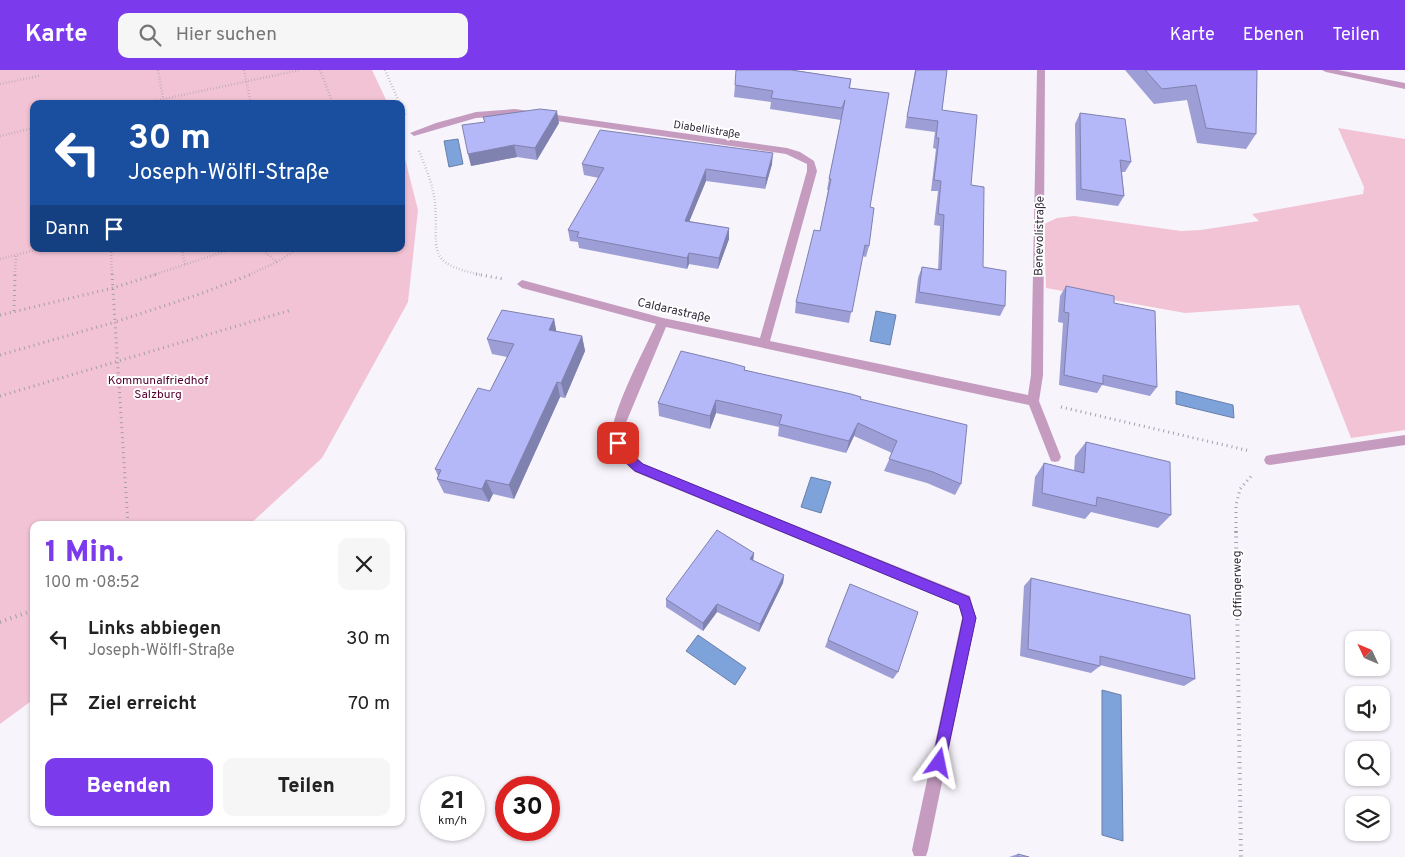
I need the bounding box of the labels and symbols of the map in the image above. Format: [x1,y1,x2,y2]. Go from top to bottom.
street label: Diabellistraße [672,118,741,142]
street label: Benevolistraße [1031,196,1049,276]
street label: Caldarastraße [636,295,712,327]
park label: Kommunalfriedhof Salzburg [108,373,208,403]
pin [597,422,639,464]
street label: Offingerweg [1229,551,1247,617]
north arrow [1345,631,1390,676]
position arrow [912,736,964,788]
speed limit sign: 30 [495,776,560,841]

